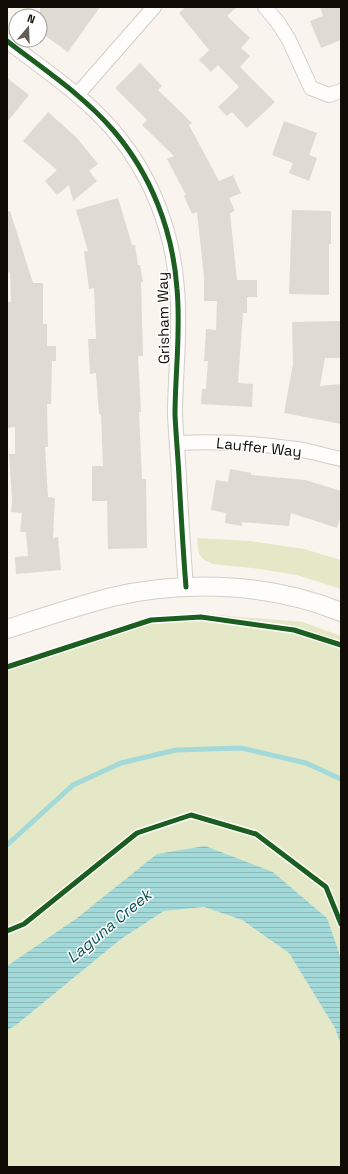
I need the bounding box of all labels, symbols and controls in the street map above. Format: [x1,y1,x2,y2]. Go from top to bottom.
north arrow [8,8,48,48]
text: N [25,11,37,26]
street label: Grisham Way [153,272,173,364]
street label: Lauffer Way [215,433,303,461]
water label: Laguna Creek [62,883,158,968]

